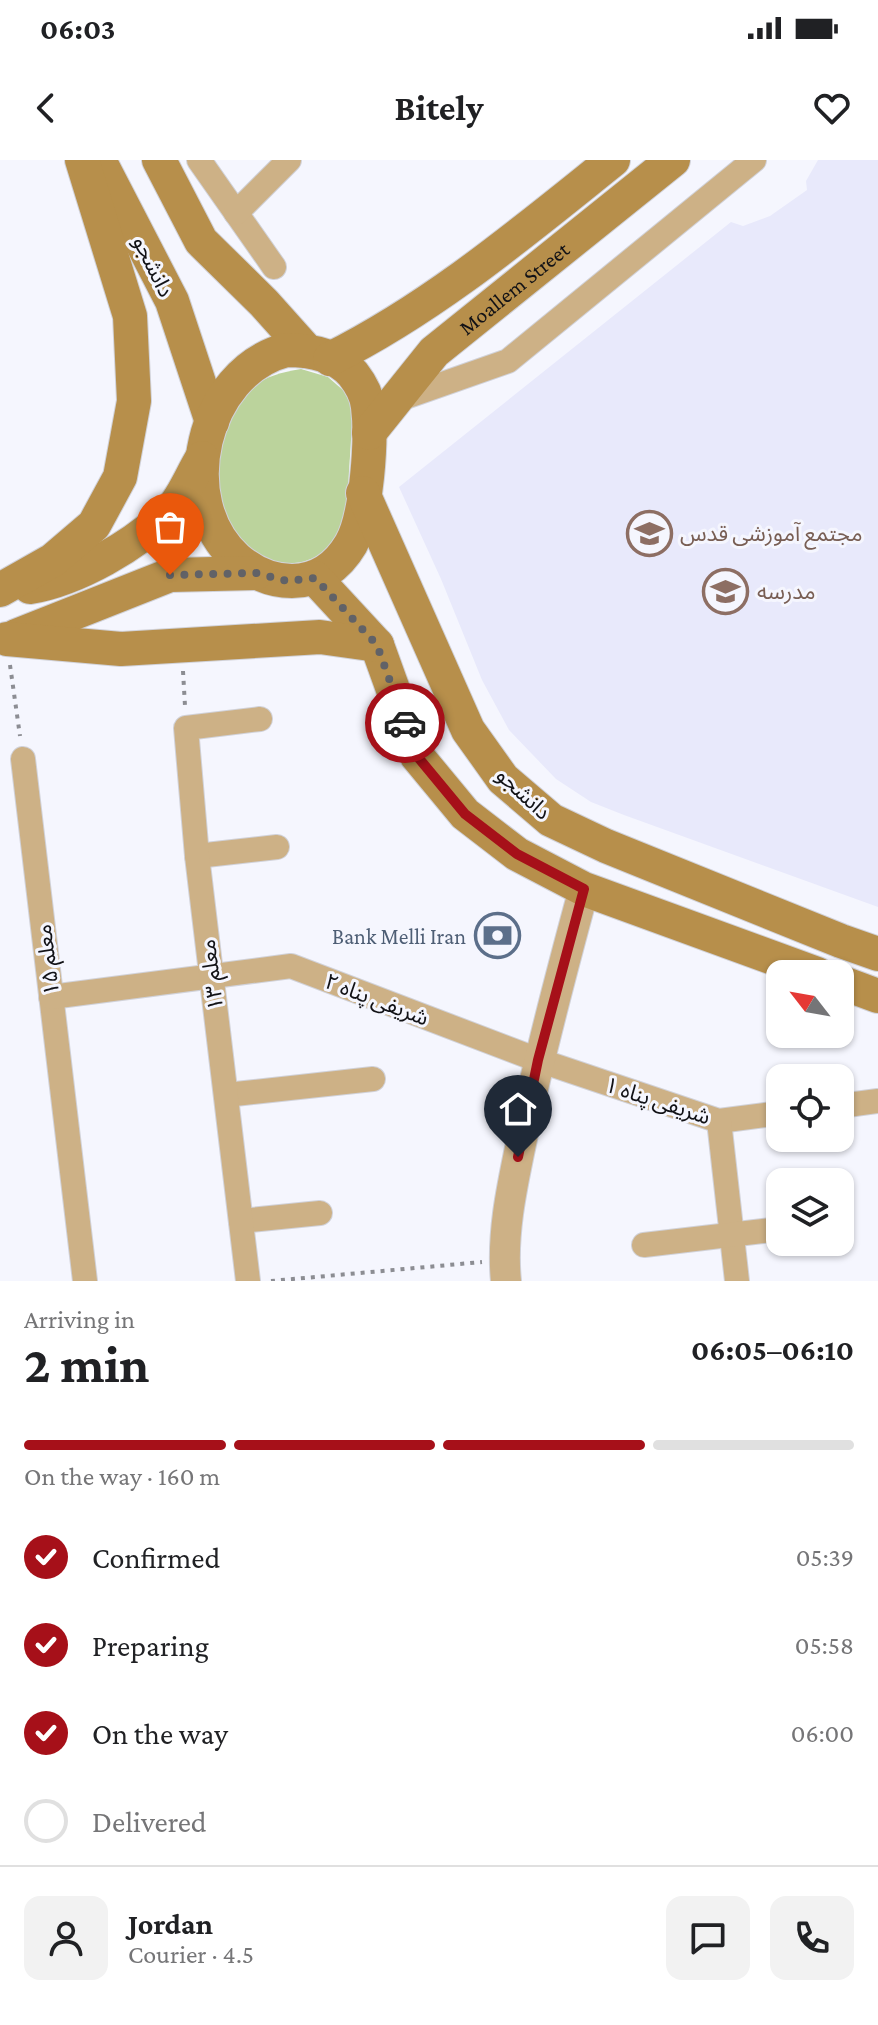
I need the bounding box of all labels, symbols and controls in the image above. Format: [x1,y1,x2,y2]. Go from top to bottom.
text: 06:03 [40,12,115,45]
icon: back [24,86,68,130]
icon: heart [810,86,854,130]
text: Bitely [395,88,483,128]
street label: دانشجو [128,232,179,301]
street label: Moallem Street [454,236,575,340]
pin [136,493,204,575]
icon: bag [148,505,192,549]
school or university icon: مجتمع آموزشی قدس [625,509,673,557]
place label: مجتمع آموزشی قدس [680,521,863,550]
school or university icon: مدرسه [702,567,750,615]
place label: مدرسه [757,579,816,605]
courier [365,683,445,763]
icon: car [383,701,427,745]
street label: دانشجو [491,762,556,825]
bank icon: Bank Melli Iran [473,912,521,960]
street label: معلم ۱۵ [31,923,68,997]
place label: Bank Melli Iran [332,924,466,949]
street label: معلم ۱۳ [195,938,232,1012]
north arrow [766,960,854,1048]
map controls [766,960,854,1256]
street label: شریفی پناه ۲ [321,968,432,1033]
button: locate [766,1064,854,1152]
street label: شریفی پناه ۱ [601,1072,714,1131]
pin [484,1075,552,1157]
icon: home [496,1087,540,1131]
button: layers [766,1168,854,1256]
text: Arriving in [24,1305,135,1334]
text: 06:05–06:10 [691,1333,854,1366]
text: 2 min [24,1335,149,1393]
text: On the way · 160 m [24,1462,220,1491]
icon: check [24,1535,68,1579]
text: Confirmed [92,1541,220,1574]
text: 05:39 [796,1543,854,1572]
icon: check [24,1623,68,1667]
text: Preparing [92,1629,209,1662]
text: 05:58 [795,1631,854,1660]
icon: check [24,1711,68,1755]
text: On the way [92,1717,228,1750]
text: 06:00 [791,1719,854,1748]
text: Delivered [92,1805,207,1838]
button: person [24,1896,108,1980]
button: chat [666,1896,750,1980]
button: phone [770,1896,854,1980]
text: Jordan [128,1907,213,1940]
text: Courier · 4.5 [128,1940,254,1969]

